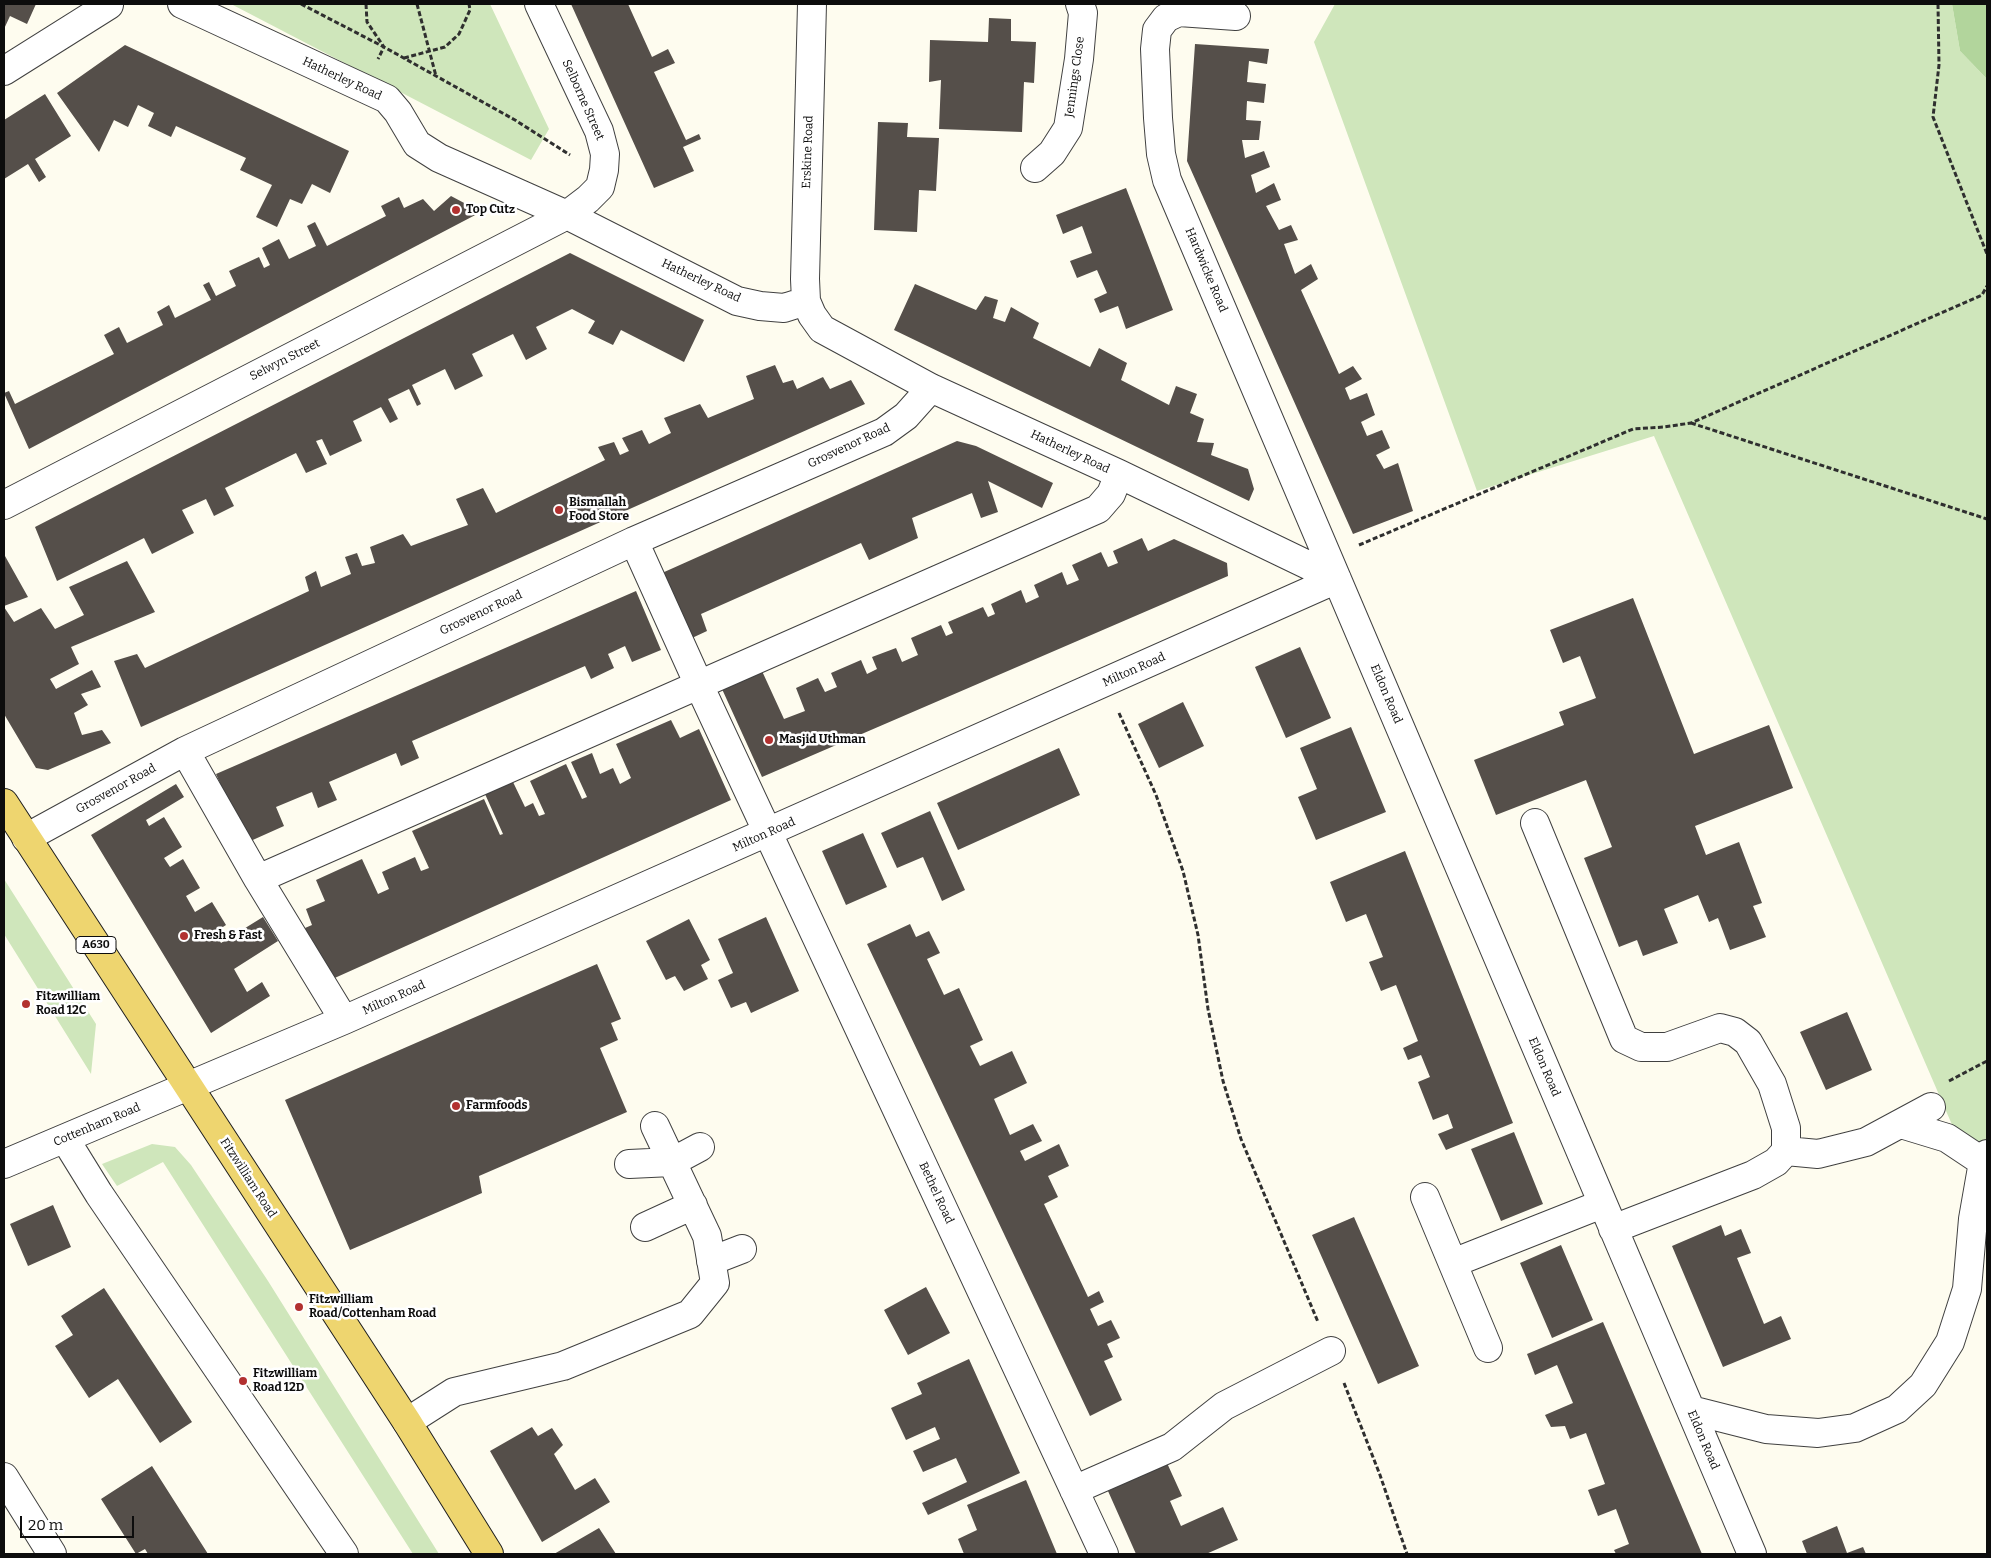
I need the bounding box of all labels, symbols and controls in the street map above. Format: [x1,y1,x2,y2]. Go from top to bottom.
street label: Jennings Close [1062,36,1088,118]
street label: Hatherley Road [300,54,384,104]
street label: Selborne Street [559,58,607,142]
street label: Erskine Road [800,115,816,189]
place label: Top Cutz [466,203,515,217]
marker: Top Cutz [450,204,462,216]
street label: Hardwicke Road [1182,226,1230,314]
street label: Hatherley Road [659,256,743,306]
street label: Selwyn Street [248,336,322,384]
street label: Grosvenor Road [805,421,893,471]
street label: Hatherley Road [1028,427,1112,477]
place label: Bismallah Food Store [569,496,629,524]
marker: Bismallah Food Store [553,504,565,516]
street label: Grosvenor Road [437,588,525,638]
street label: Milton Road [1100,650,1168,690]
street label: Eldon Road [1367,662,1405,726]
place label: Masjid Uthman [779,733,866,747]
marker: Masjid Uthman [763,734,775,746]
street label: Grosvenor Road [73,761,159,817]
street label: Milton Road [730,815,798,855]
place label: Fresh & Fast [194,929,262,943]
marker: Fresh & Fast [178,930,190,942]
road number: A630 [76,936,116,954]
street label: Milton Road [360,978,428,1018]
place label: Fitzwilliam Road 12C [36,990,100,1018]
marker: Fitzwilliam Road 12C [20,998,32,1010]
street label: Eldon Road [1525,1035,1563,1099]
place label: Farmfoods [466,1099,528,1113]
street label: Cottenham Road [51,1100,143,1150]
marker: Farmfoods [450,1100,462,1112]
street label: Fitzwilliam Road [217,1135,279,1221]
street label: Bethel Road [915,1160,957,1226]
place label: Fitzwilliam Road/Cottenham Road [309,1293,436,1321]
marker: Fitzwilliam Road/Cottenham Road [293,1301,305,1313]
place label: Fitzwilliam Road 12D [253,1367,317,1395]
marker: Fitzwilliam Road 12D [237,1375,249,1387]
street label: Eldon Road [1684,1408,1722,1472]
scale bar [22,1506,136,1538]
text: 20 m [28,1516,63,1534]

